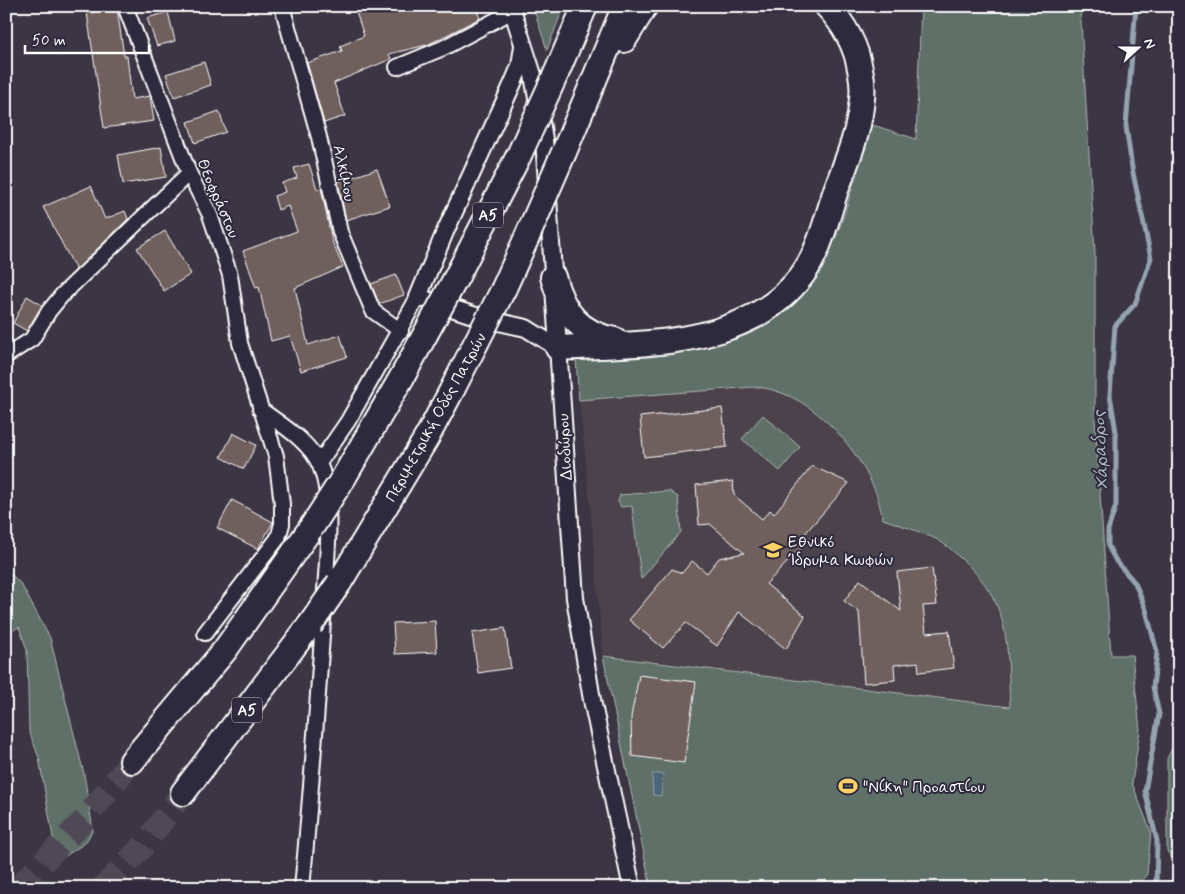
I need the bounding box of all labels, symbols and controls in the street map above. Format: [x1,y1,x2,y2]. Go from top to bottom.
scale bar [25,22,149,54]
north arrow [1112,22,1162,72]
text: 50 m [32,31,66,51]
text: N [1139,36,1159,51]
street label: Αλκίμου [327,143,360,204]
street label: Θεοφράστου [191,156,244,242]
road number: Α5 [473,202,503,228]
street label: Περιμετρική Οδός Πατρών [381,329,492,506]
water label: Χάραδρος [1087,409,1115,490]
street label: Διοδώρου [553,413,578,481]
place label: Εθνικό Ίδρυμα Κωφών [788,532,893,571]
school or university icon: Εθνικό Ίδρυμα Κωφών [762,539,784,561]
road number: Α5 [232,698,262,722]
sports icon: "Νίκη" Προαστίου [837,775,859,797]
place label: "Νίκη" Προαστίου [863,777,985,798]

